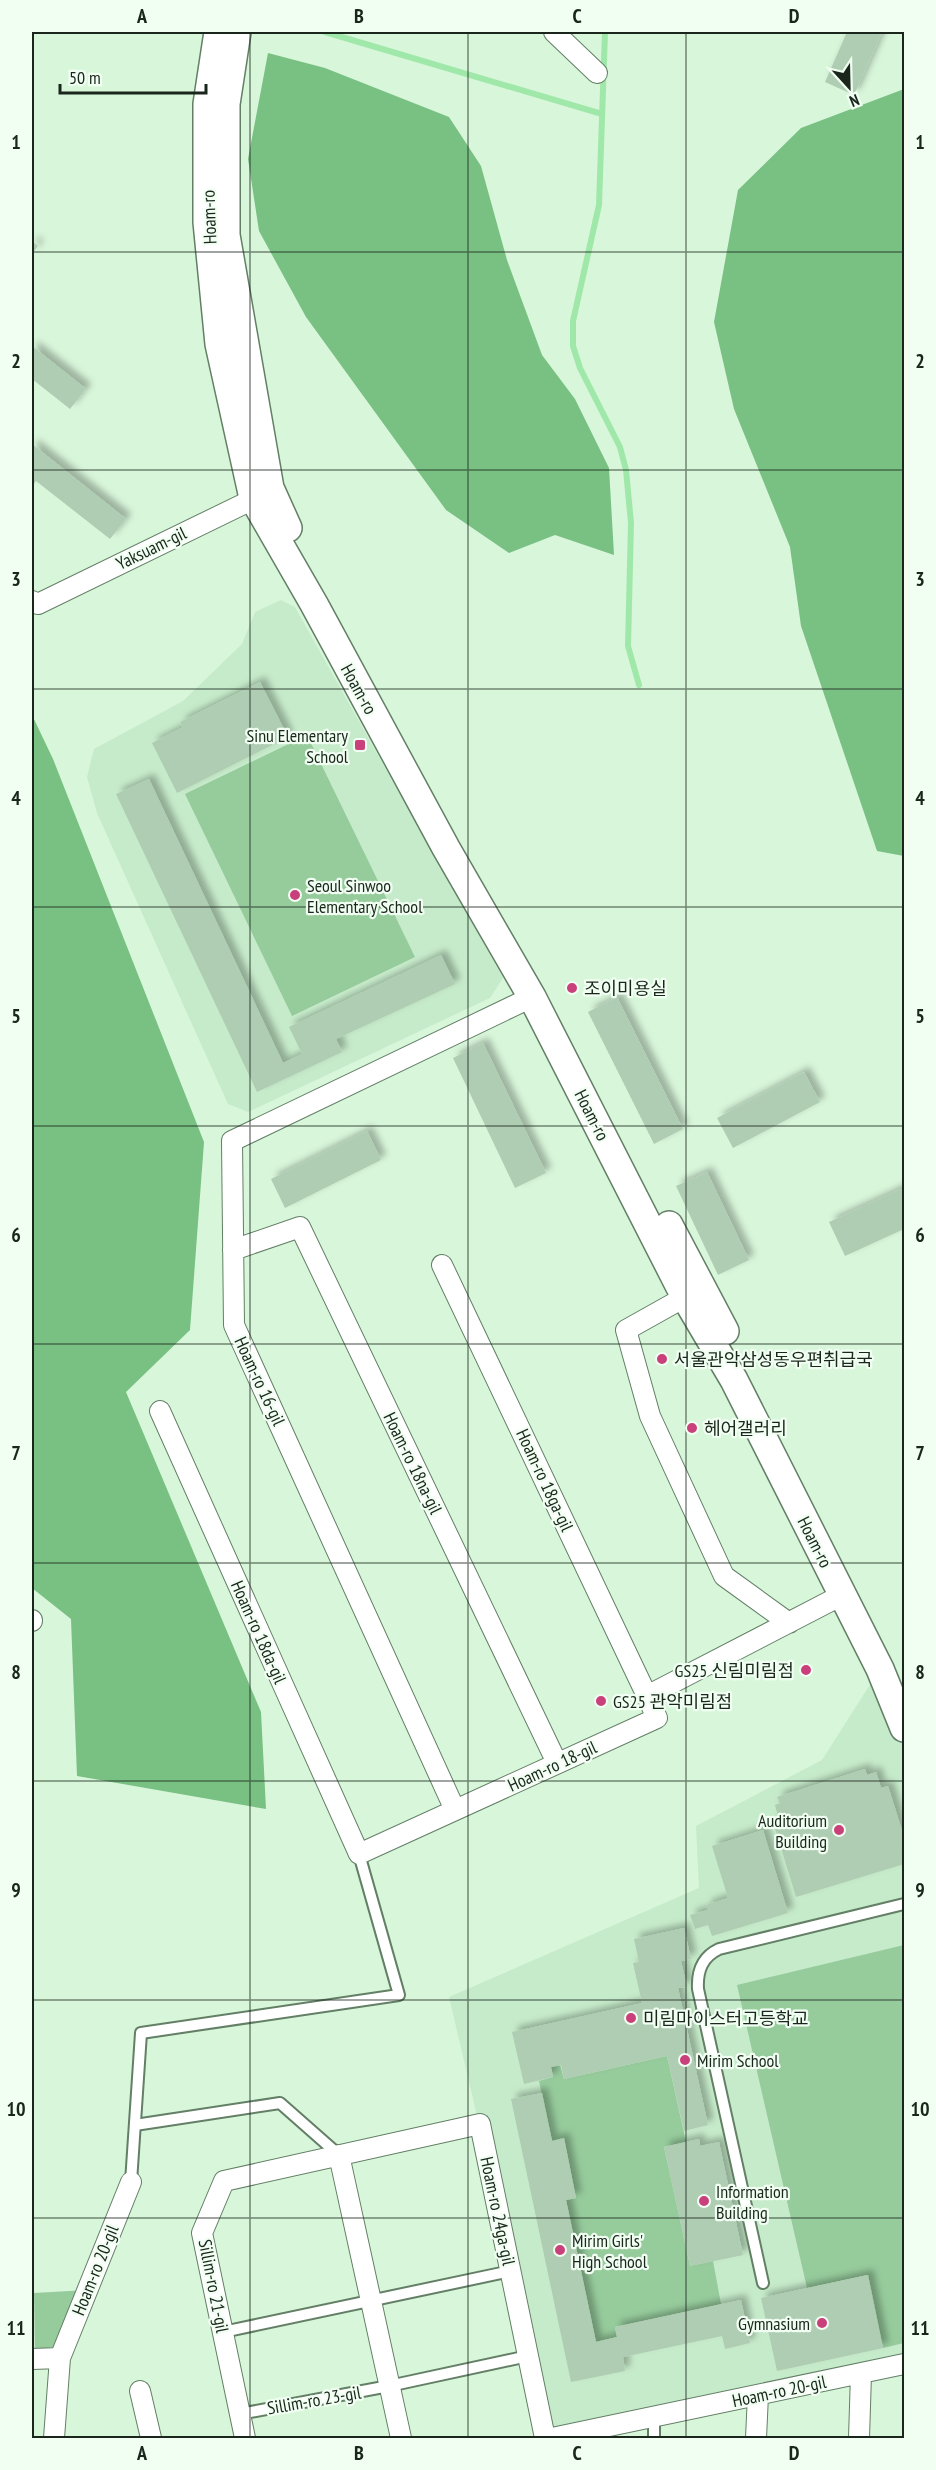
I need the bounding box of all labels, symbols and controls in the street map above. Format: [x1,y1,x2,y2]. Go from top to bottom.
text: A [136,3,148,29]
text: B [354,3,364,29]
text: C [572,3,582,29]
text: D [789,3,800,29]
scale bar [60,57,206,95]
north arrow [819,57,879,117]
text: 50 m [69,66,101,89]
text: N [847,90,862,112]
text: 1 [11,129,21,155]
text: 1 [915,129,925,155]
street label: Hoam-ro [197,189,221,245]
text: 2 [11,348,21,374]
text: 2 [915,348,925,374]
street label: Yaksuam-gil [112,521,191,575]
text: 3 [11,566,21,592]
text: 3 [915,566,925,592]
street label: Hoam-ro [336,660,382,719]
place label: Sinu Elementary School [247,724,349,768]
marker: Sinu Elementary School [353,738,367,752]
text: 4 [11,785,21,811]
text: 4 [915,785,925,811]
place label: Seoul Sinwoo Elementary School [307,874,423,918]
marker: Seoul Sinwoo Elementary School [288,888,302,902]
place label: 조이미용실 [584,977,667,1000]
marker: 조이미용실 [565,981,579,995]
text: 5 [11,1003,21,1029]
text: 5 [915,1003,925,1029]
street label: Hoam-ro [569,1086,615,1145]
text: 6 [11,1222,21,1248]
text: 6 [915,1222,925,1248]
street label: Hoam-ro 16-gil [229,1333,291,1430]
place label: 서울관악삼성동우편취급국 [674,1348,873,1371]
marker: 서울관악삼성동우편취급국 [655,1352,669,1366]
street label: Hoam-ro 18na-gil [378,1408,448,1518]
place label: 헤어갤러리 [704,1417,787,1440]
marker: 헤어갤러리 [685,1421,699,1435]
street label: Hoam-ro 18ga-gil [511,1425,579,1536]
text: 7 [11,1440,21,1466]
text: 7 [915,1440,925,1466]
street label: Hoam-ro [792,1513,838,1572]
street label: Hoam-ro 18da-gil [226,1577,292,1688]
text: 8 [11,1659,21,1685]
place label: GS25 신림미림점 [675,1659,794,1682]
text: 8 [915,1659,925,1685]
marker: GS25 신림미림점 [799,1663,813,1677]
place label: GS25 관악미림점 [613,1690,732,1713]
marker: GS25 관악미림점 [594,1694,608,1708]
street label: Hoam-ro 18-gil [504,1735,601,1797]
place label: Auditorium Building [758,1809,827,1853]
marker: Auditorium Building [832,1823,846,1837]
text: 9 [11,1877,21,1903]
text: 9 [915,1877,925,1903]
place label: 미림마이스터고등학교 [643,2007,809,2030]
marker: 미림마이스터고등학교 [624,2011,638,2025]
place label: Mirim School [697,2049,779,2072]
marker: Mirim School [678,2053,692,2067]
text: 10 [6,2096,26,2122]
text: 10 [910,2096,930,2122]
street label: Hoam-ro 24ga-gil [475,2155,521,2268]
place label: Information Building [716,2180,789,2224]
marker: Information Building [697,2194,711,2208]
street label: Hoam-ro 20-gil [66,2221,124,2319]
place label: Mirim Girls' High School [572,2229,648,2273]
street label: Sillim-ro 21-gil [194,2237,234,2335]
marker: Mirim Girls' High School [553,2243,567,2257]
place label: Gymnasium [738,2312,810,2335]
text: 11 [6,2315,26,2341]
text: 11 [910,2315,930,2341]
marker: Gymnasium [815,2316,829,2330]
street label: Hoam-ro 20-gil [730,2370,829,2412]
street label: Sillim-ro 23-gil [265,2380,363,2420]
text: A [136,2440,148,2466]
text: B [354,2440,364,2466]
text: C [572,2440,582,2466]
text: D [789,2440,800,2466]

